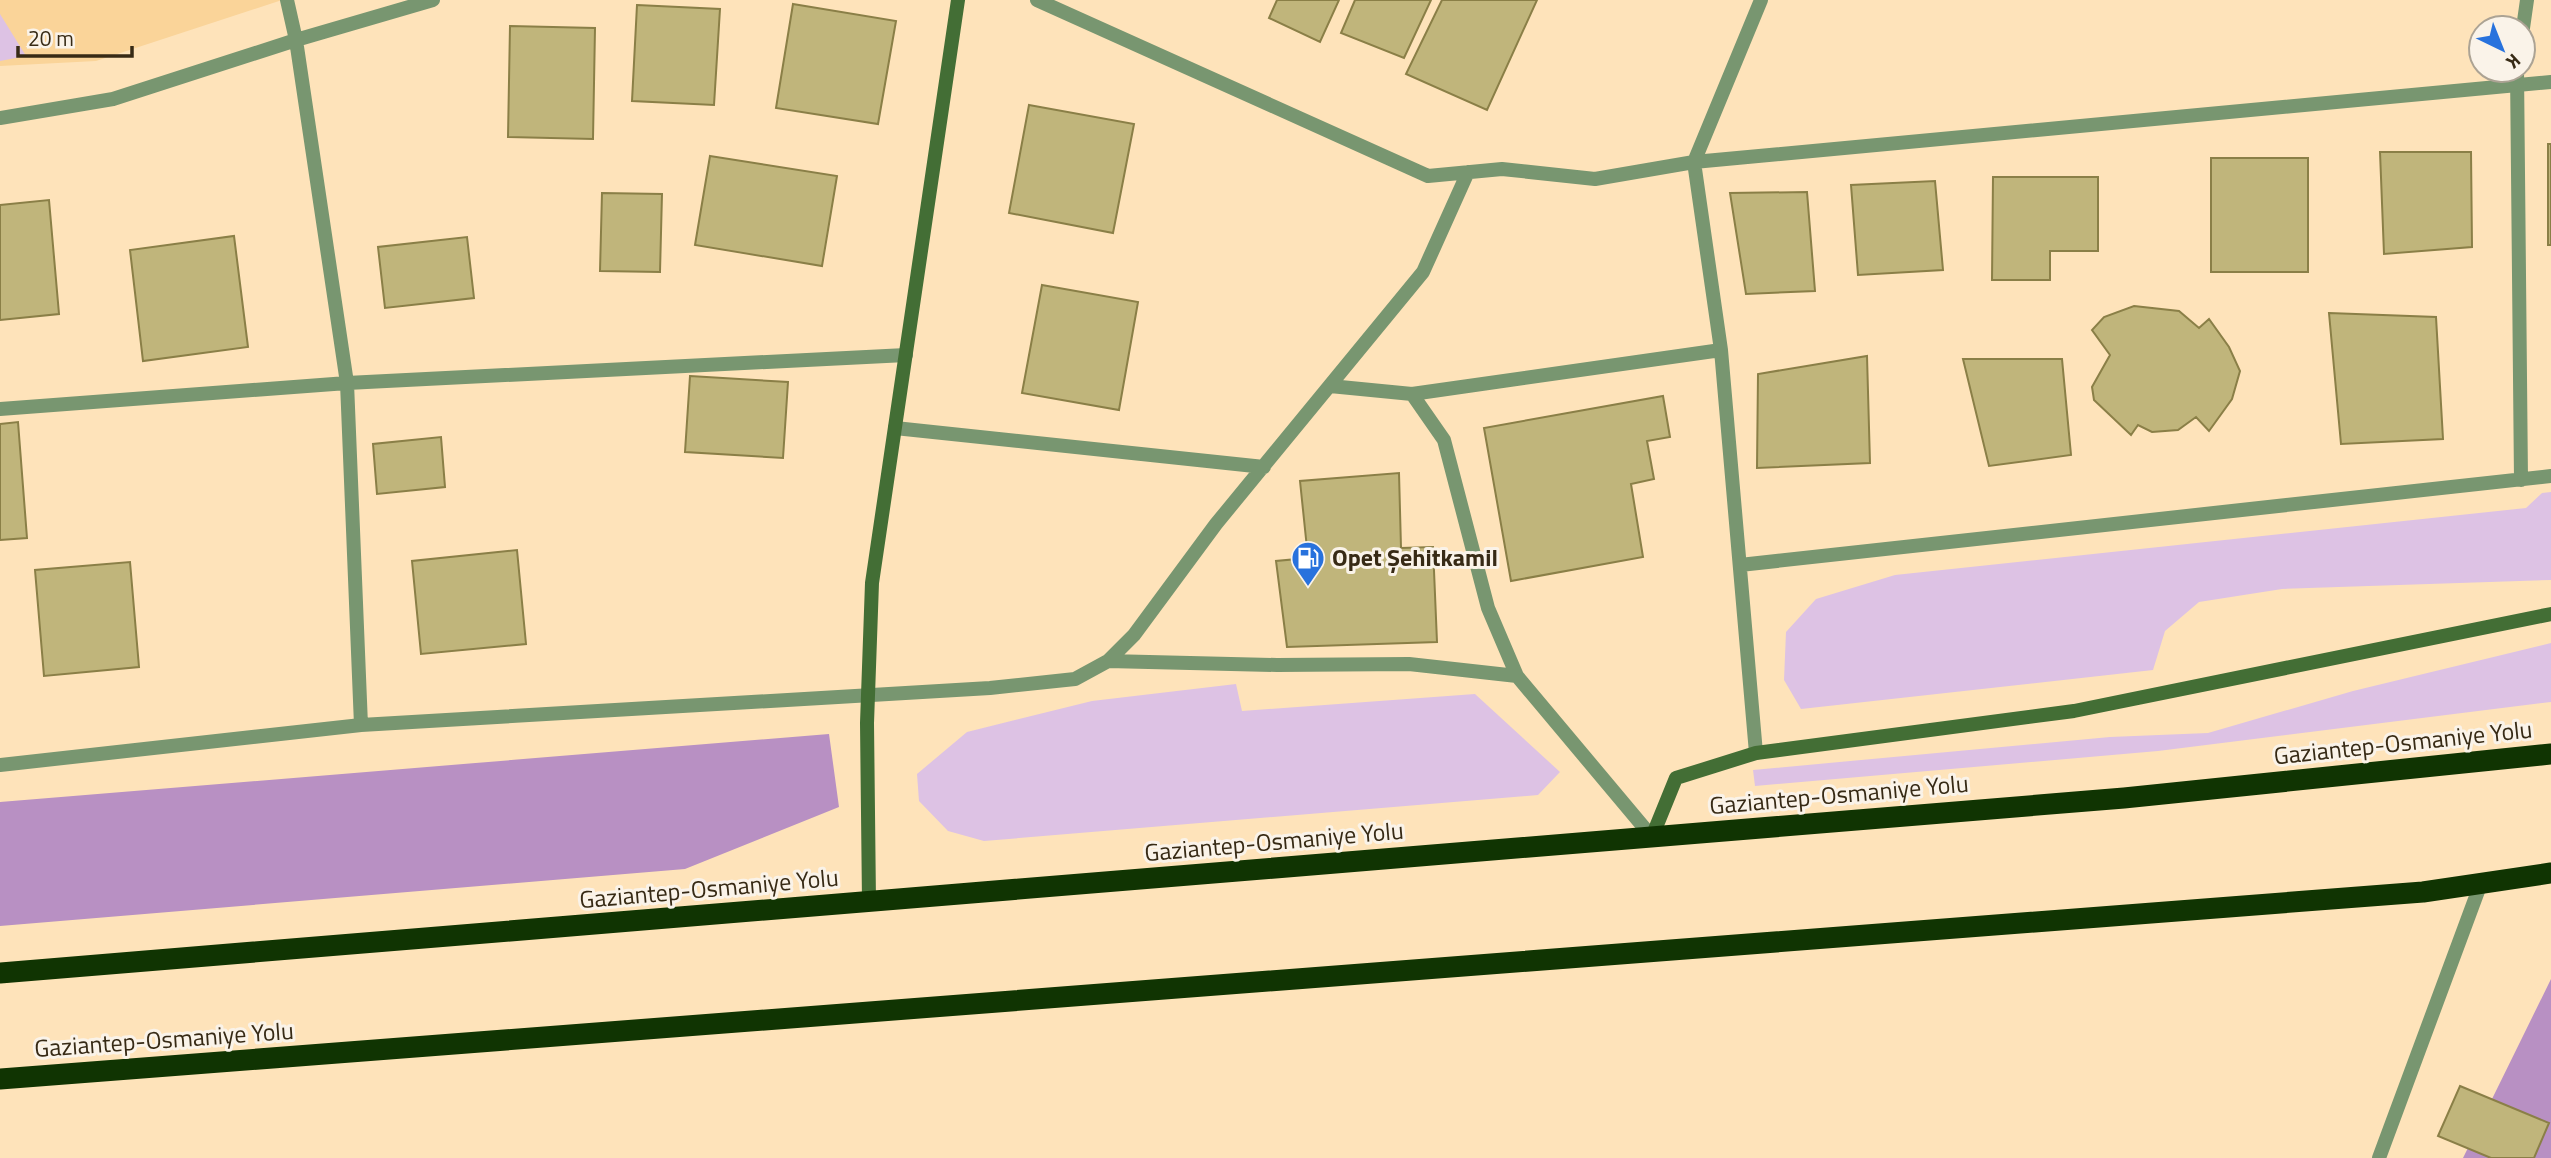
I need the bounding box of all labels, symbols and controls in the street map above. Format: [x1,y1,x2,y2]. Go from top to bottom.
scale bar [18,14,131,58]
north arrow [2467,14,2537,84]
text: 20 m [28,22,74,54]
text: K [2500,47,2528,76]
fuel station icon: Opet Şehitkamil [1289,539,1327,588]
place label: Opet Şehitkamil [1332,539,1498,575]
street label: Gaziantep-Osmaniye Yolu [2272,711,2534,773]
street label: Gaziantep-Osmaniye Yolu [1708,765,1970,823]
street label: Gaziantep-Osmaniye Yolu [1143,812,1405,870]
street label: Gaziantep-Osmaniye Yolu [578,859,840,917]
street label: Gaziantep-Osmaniye Yolu [33,1012,295,1066]

